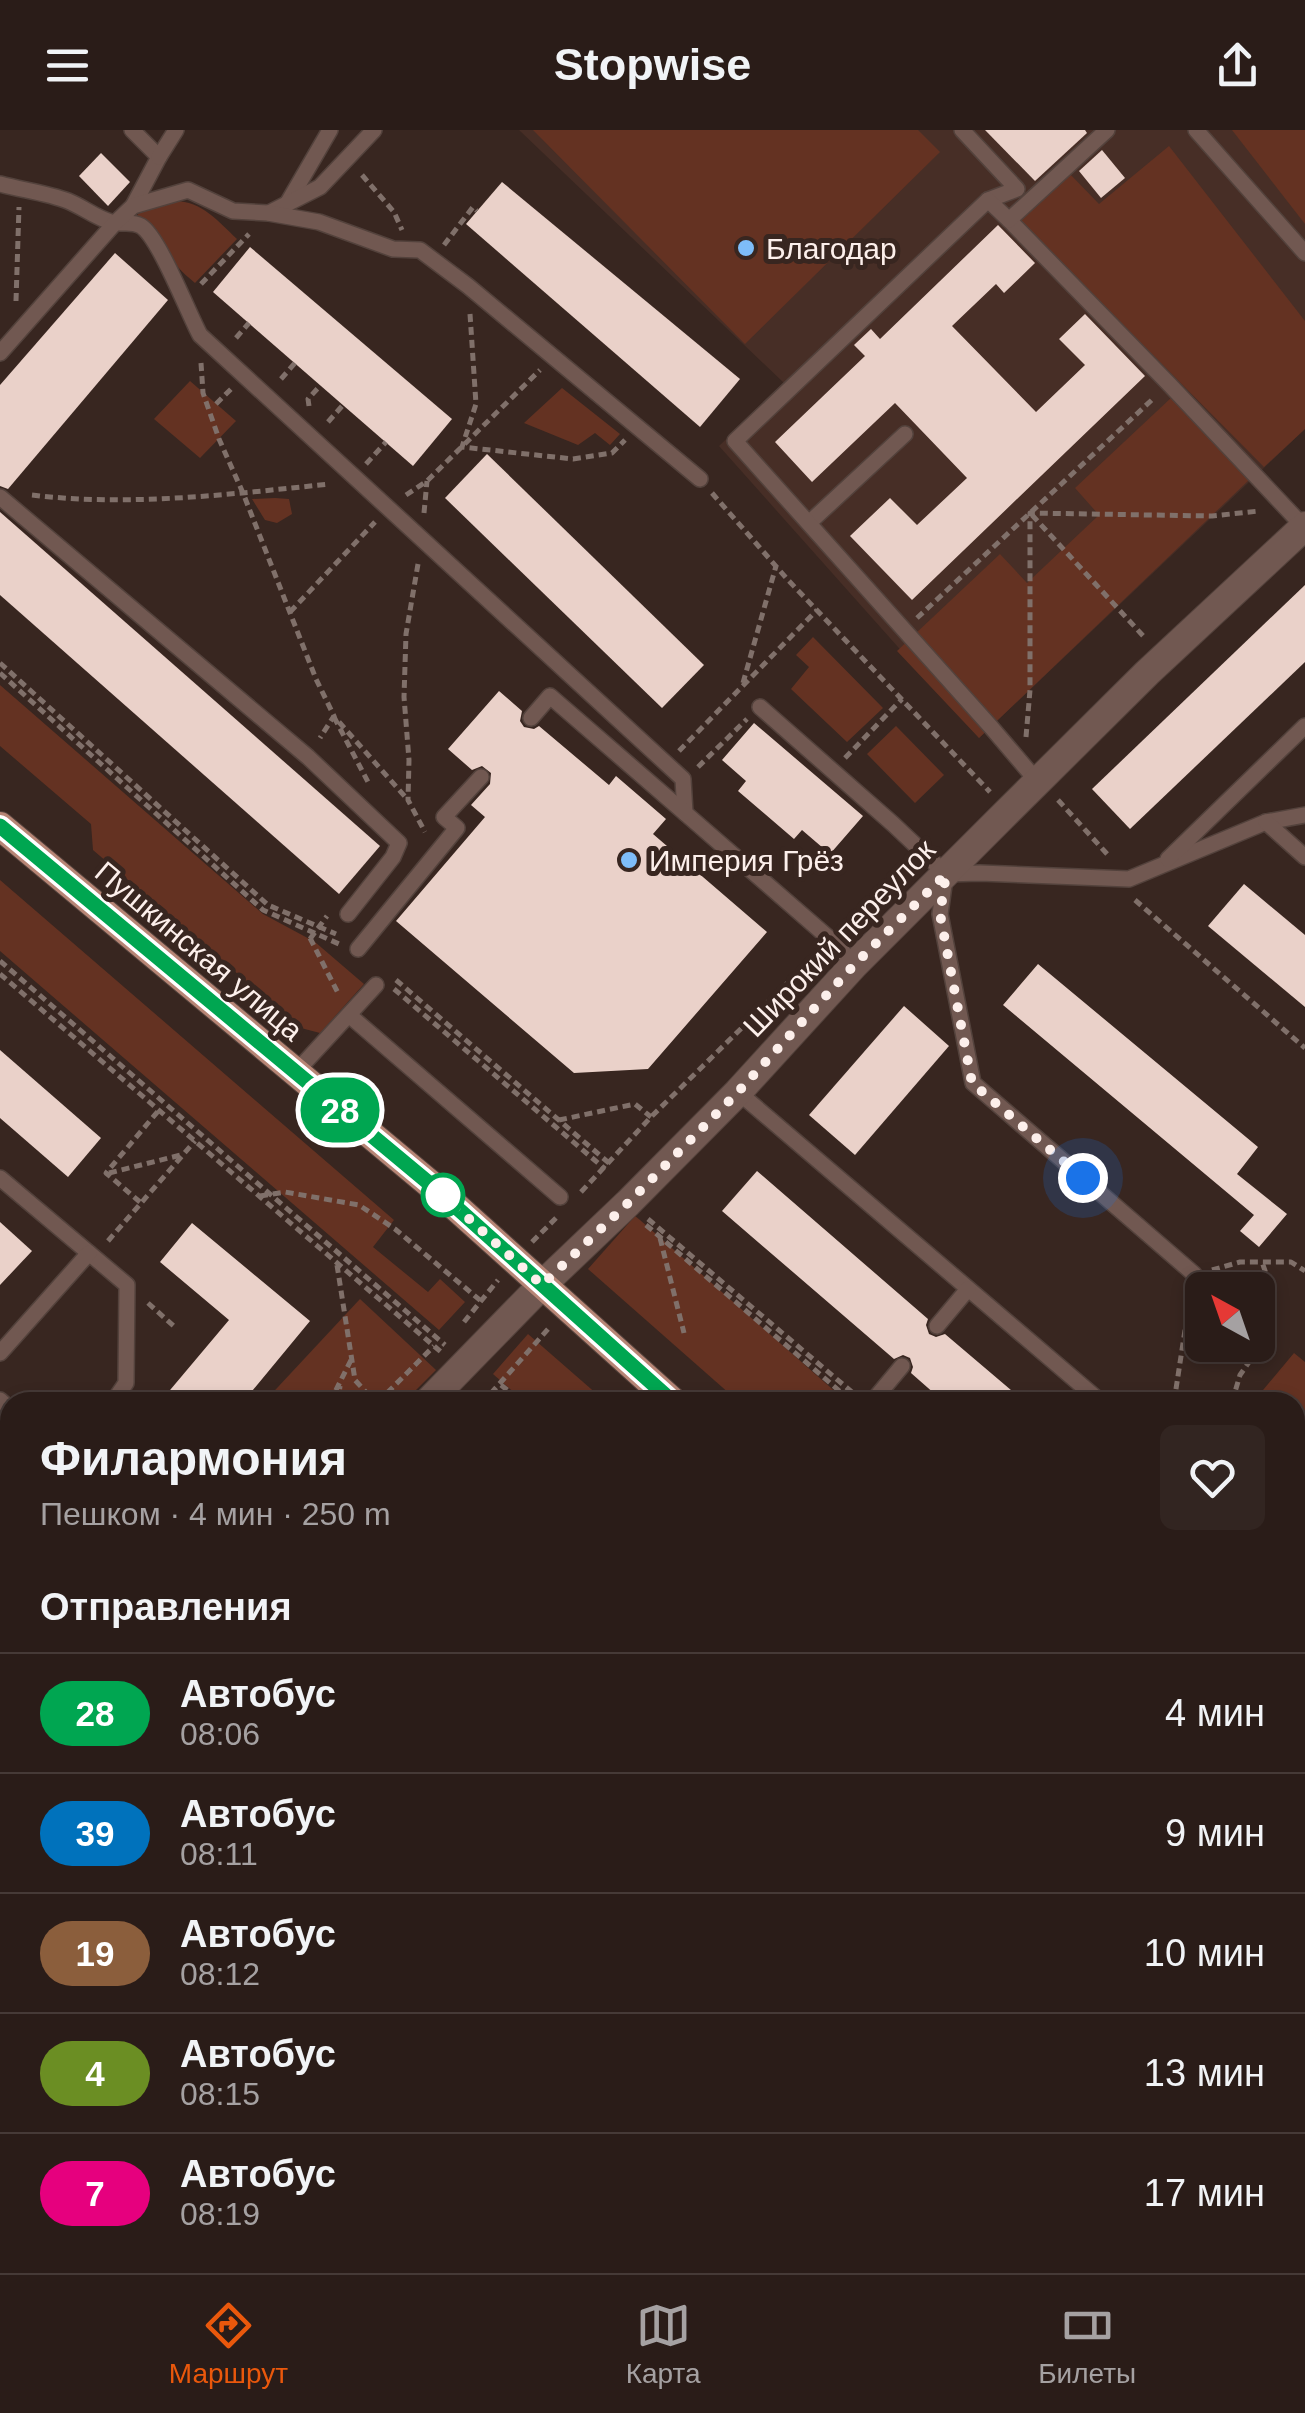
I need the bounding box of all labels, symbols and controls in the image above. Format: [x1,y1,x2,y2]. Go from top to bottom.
icon: menu [40,38,95,93]
icon: share [1210,38,1265,93]
text: Stopwise [554,39,751,90]
place label: Благодар [766,232,897,265]
marker: Благодар [735,237,757,259]
street label: Широкий переулок [737,832,942,1043]
place label: Империя Грёз [649,844,844,877]
marker: Империя Грёз [618,849,640,871]
street label: Пушкинская улица [89,855,309,1047]
line badge: 28 [295,1078,385,1142]
text: 28 [321,1091,359,1130]
your location [1058,1153,1108,1203]
unlabelled marker [422,1174,464,1216]
north arrow [1185,1272,1275,1362]
map controls [1185,1272,1275,1362]
button: heart [1160,1425,1265,1530]
text: Филармония [40,1432,347,1485]
text: Пешком · 4 мин · 250 m [40,1496,391,1532]
text: Отправления [40,1586,292,1628]
text: Автобус [180,1673,336,1715]
text: 4 мин [1165,1692,1265,1734]
text: 28 [76,1694,114,1733]
text: 08:06 [180,1716,260,1752]
text: Автобус [180,1793,336,1835]
text: 9 мин [1165,1812,1265,1854]
text: 39 [76,1814,114,1853]
text: 08:11 [180,1836,258,1872]
text: Автобус [180,1913,336,1955]
text: 10 мин [1144,1932,1265,1974]
text: 19 [76,1934,114,1973]
text: 08:12 [180,1956,260,1992]
text: Автобус [180,2033,336,2075]
text: 13 мин [1144,2052,1265,2094]
text: 4 [85,2054,105,2093]
text: 08:15 [180,2076,260,2112]
text: Автобус [180,2153,336,2195]
text: 17 мин [1144,2172,1265,2214]
text: 7 [85,2174,105,2213]
text: 08:19 [180,2196,260,2232]
tab: Маршрут [169,2298,288,2390]
tab: Карта [626,2298,701,2390]
tab: Билеты [1038,2298,1136,2390]

